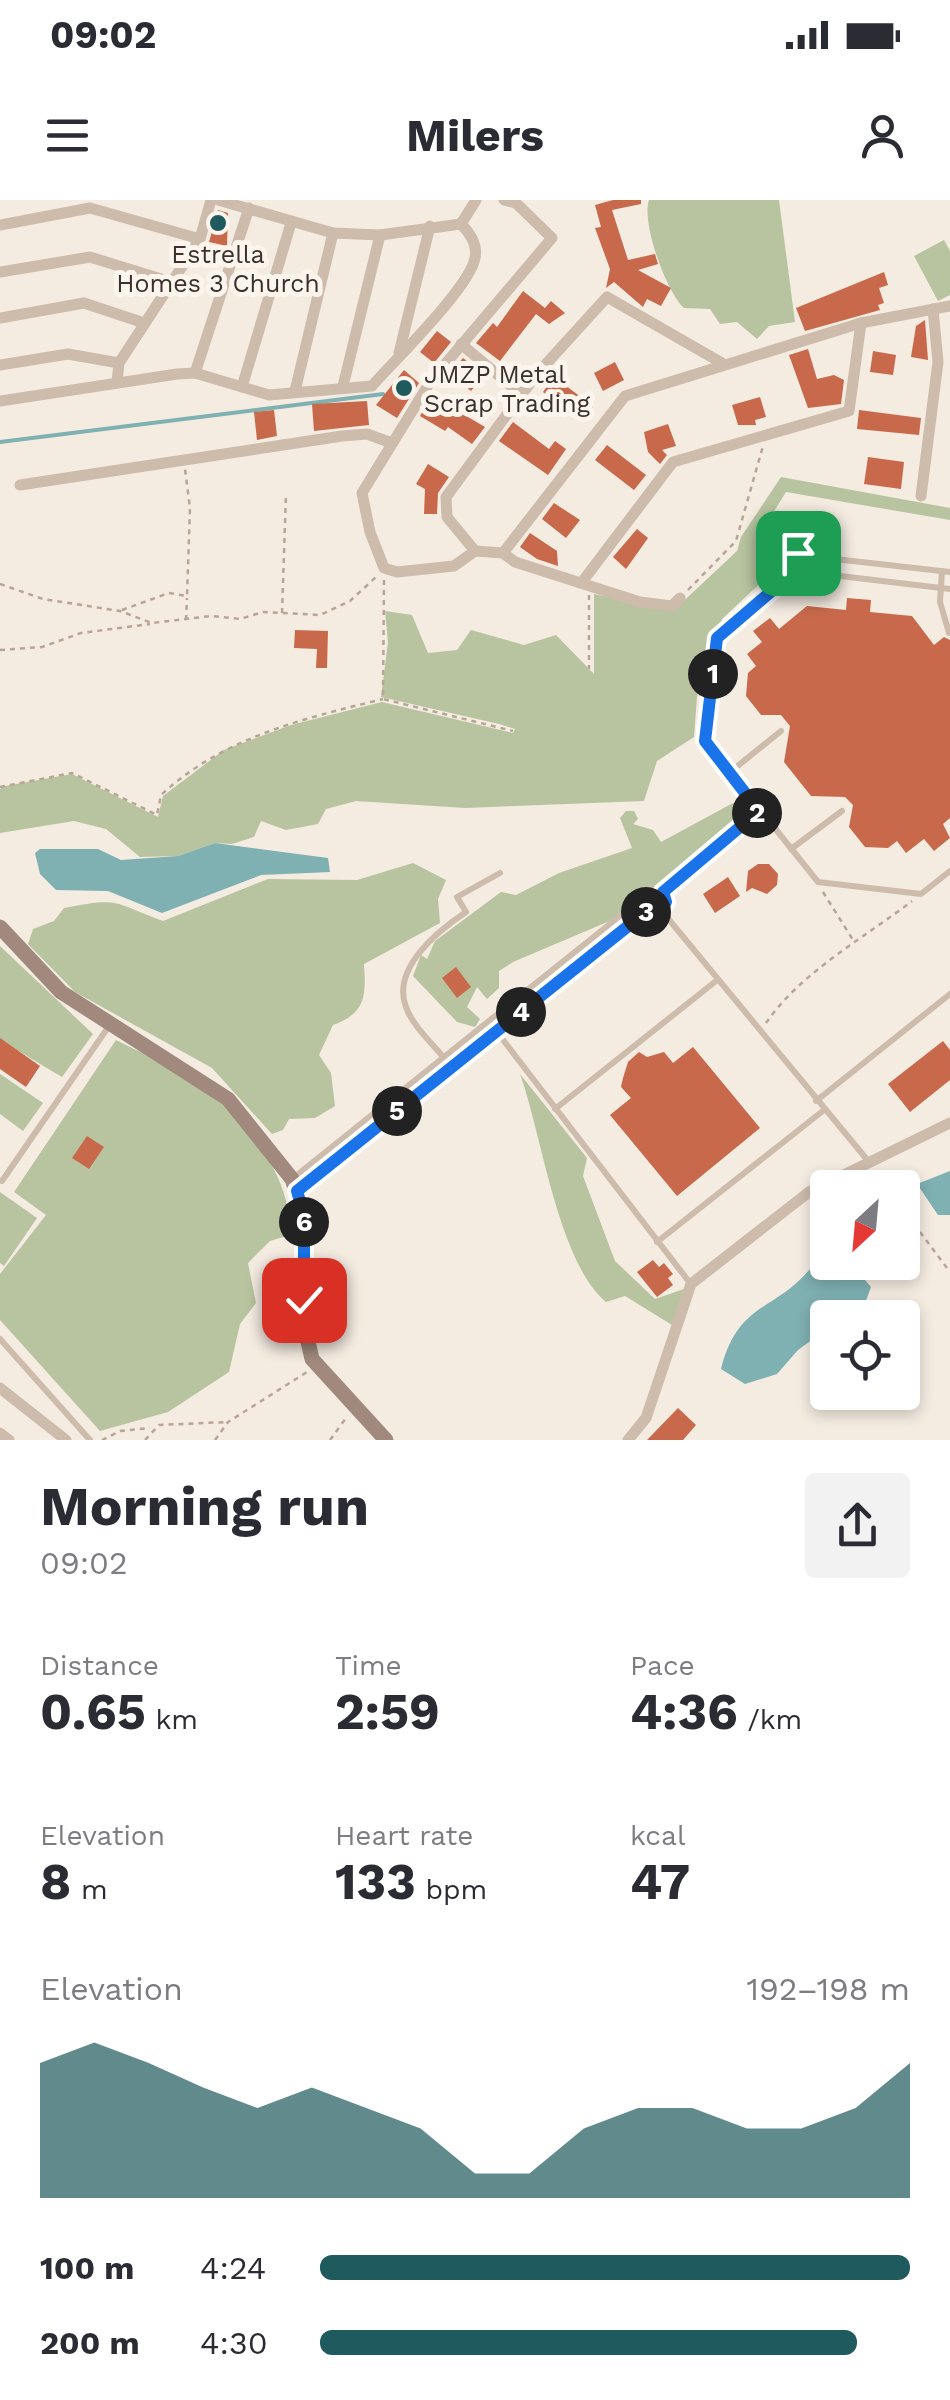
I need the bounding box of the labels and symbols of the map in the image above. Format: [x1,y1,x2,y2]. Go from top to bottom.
marker: Estrella Homes 3 Church [207,212,229,234]
place label: Estrella Homes 3 Church [116,240,320,298]
place label: JMZP Metal Scrap Trading [424,360,591,418]
marker: JMZP Metal Scrap Trading [393,377,415,399]
pin [756,511,841,596]
pin: 1 [688,649,738,699]
pin: 2 [732,788,782,838]
pin: 3 [621,887,671,937]
pin: 4 [496,987,546,1037]
pin: 5 [372,1086,422,1136]
north arrow [810,1170,920,1280]
pin: 6 [279,1197,329,1247]
pin [262,1258,347,1343]

